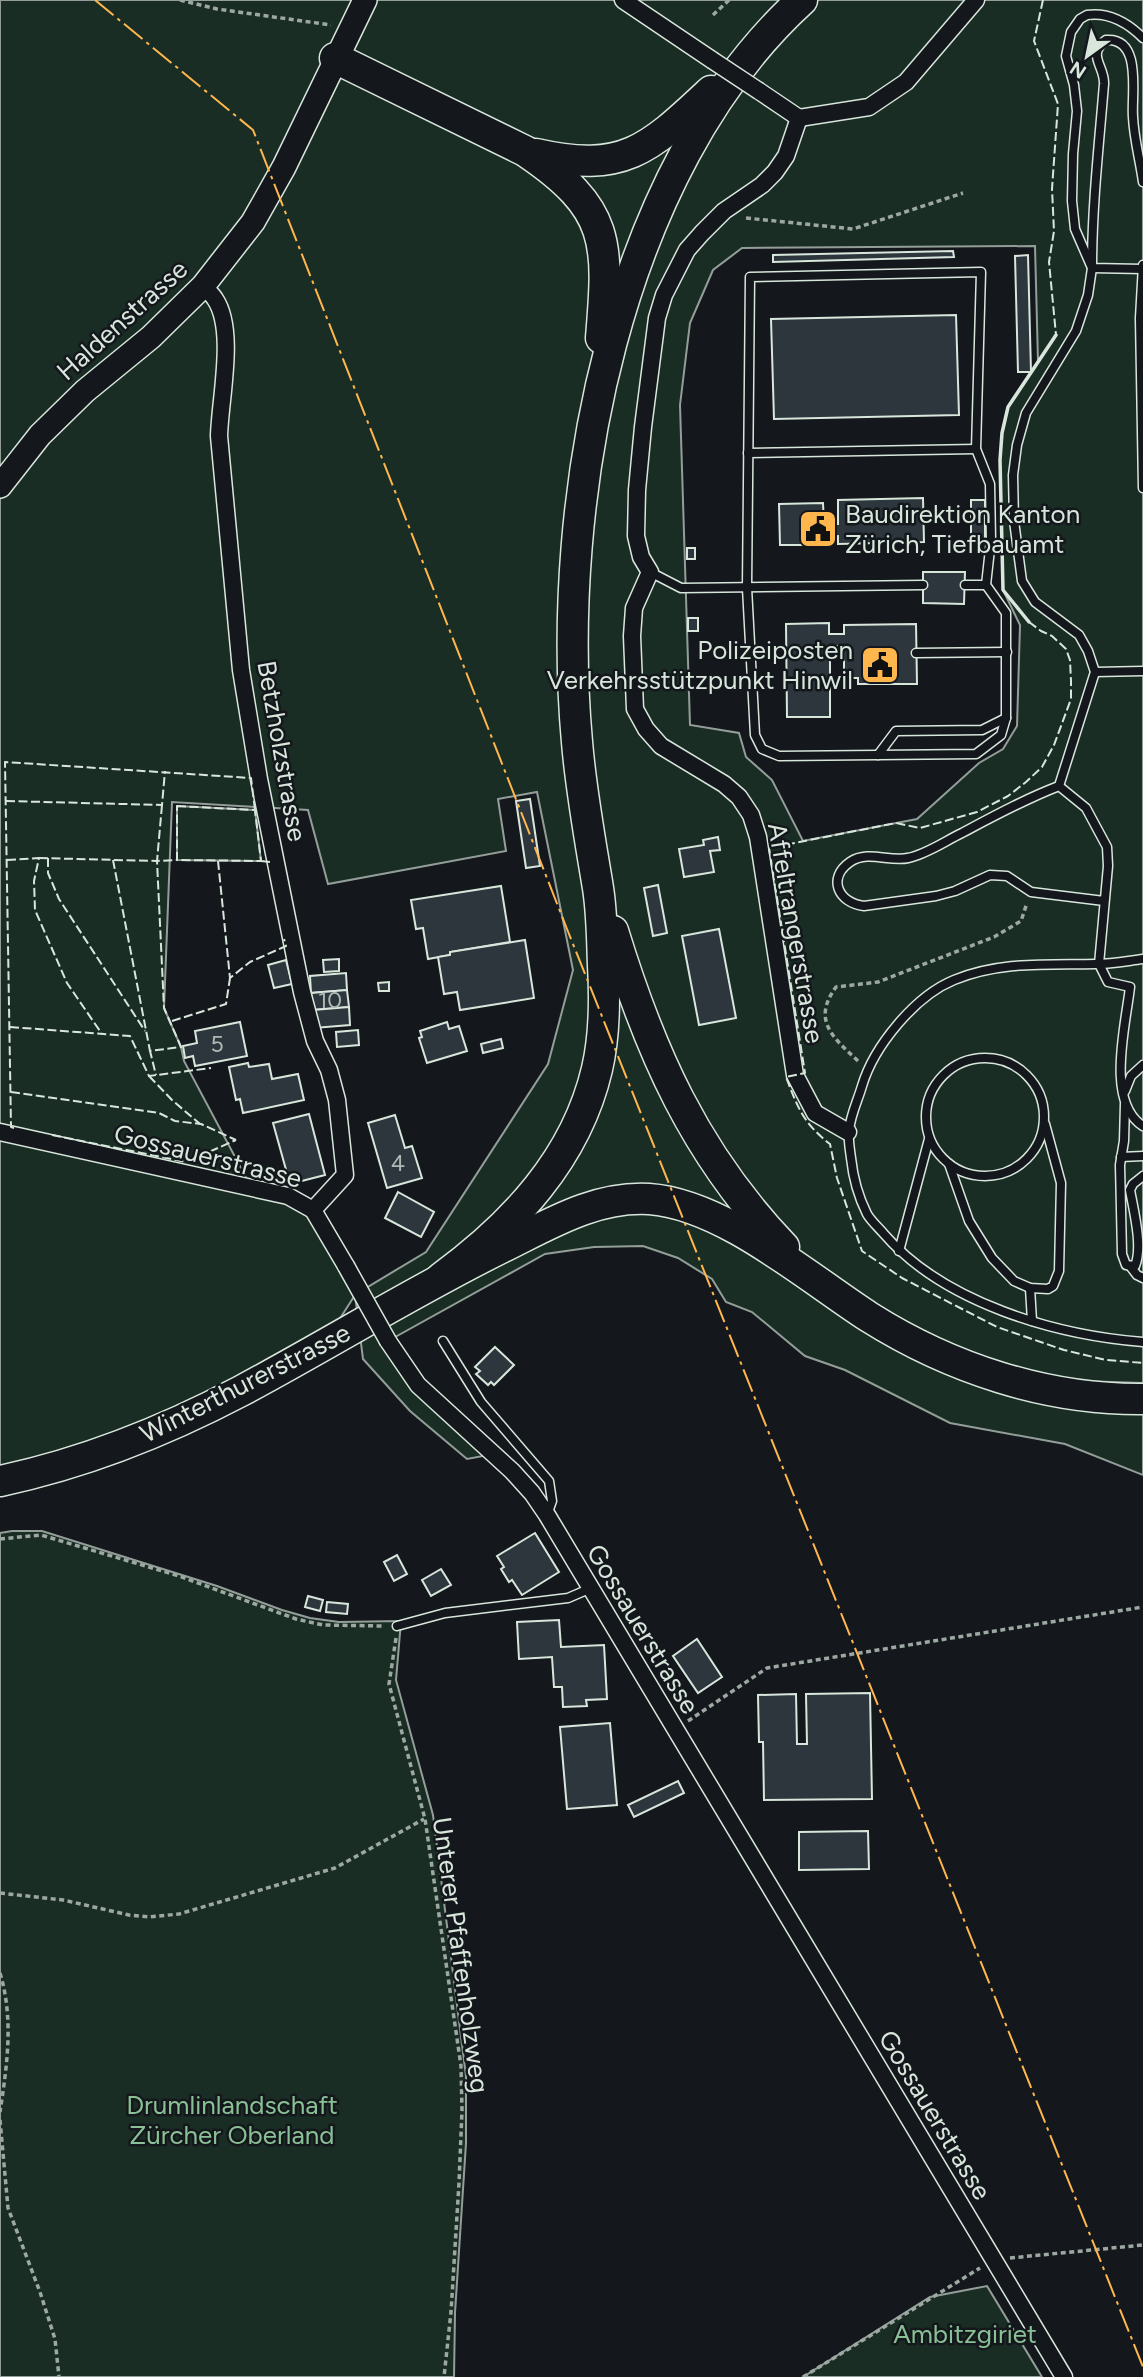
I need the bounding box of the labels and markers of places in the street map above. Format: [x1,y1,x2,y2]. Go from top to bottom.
place label: Baudirektion Kanton Zürich, Tiefbauamt [845,498,1080,560]
public building icon: Baudirektion Kanton Zürich, Tiefbauamt [797,508,839,550]
place label: Polizeiposten Verkehrsstützpunkt Hinwil [547,634,853,696]
public building icon: Polizeiposten Verkehrsstützpunkt Hinwil [859,644,901,686]

